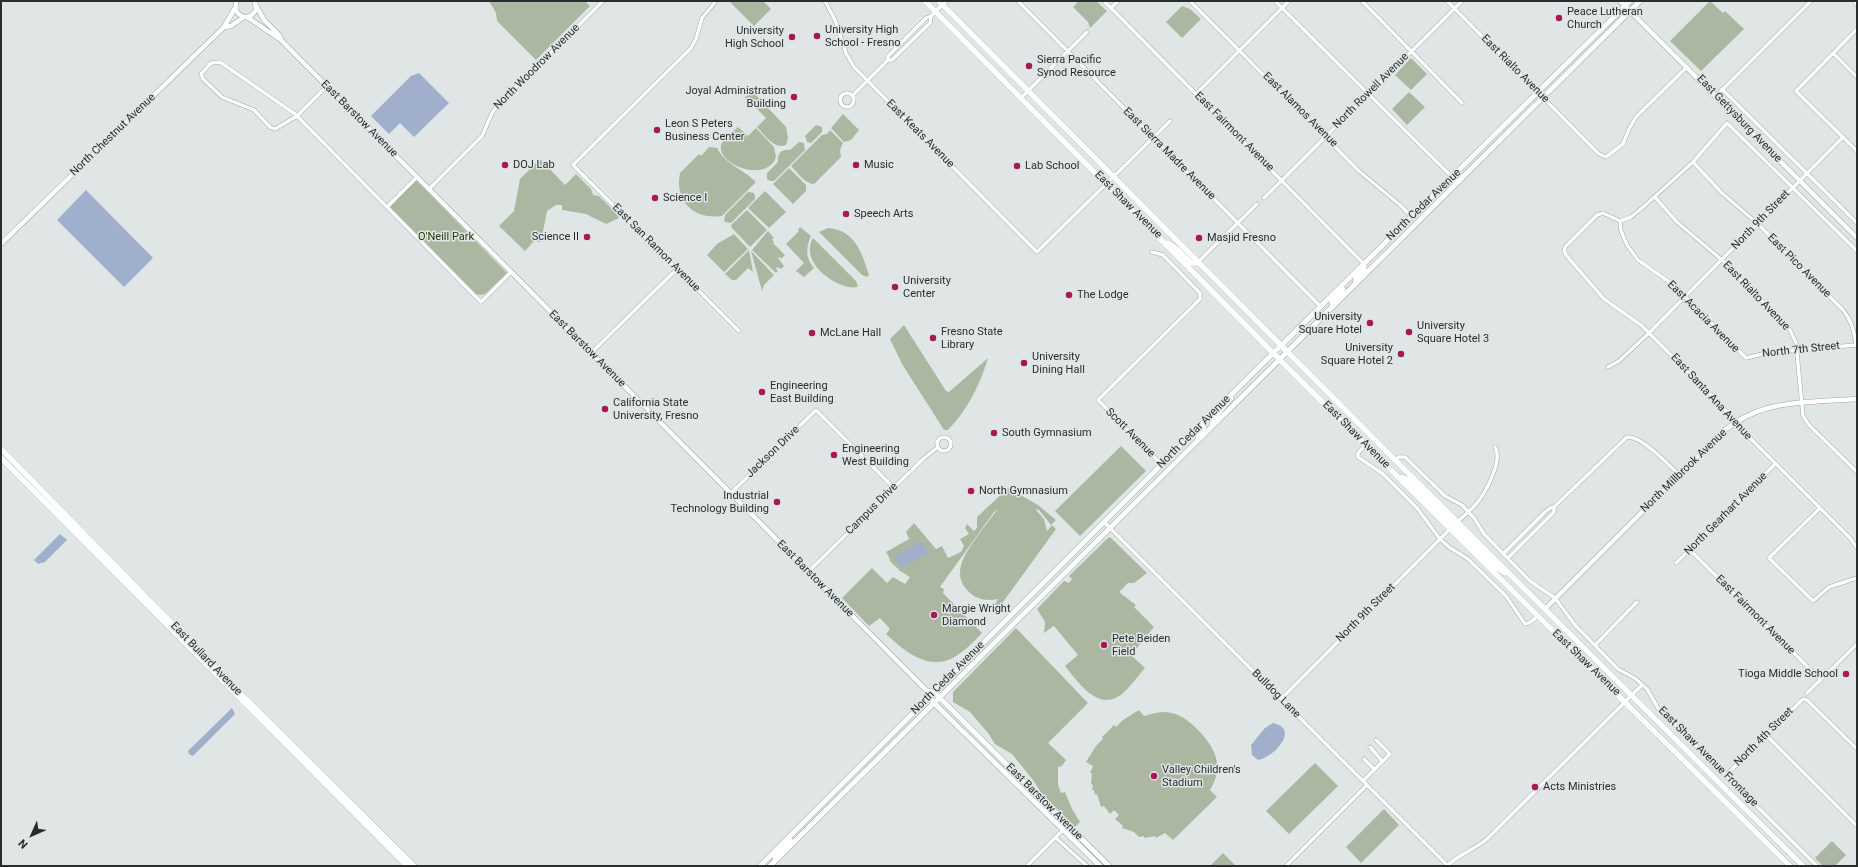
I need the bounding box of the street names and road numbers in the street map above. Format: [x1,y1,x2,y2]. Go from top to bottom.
street label: North Woodrow Avenue [491,21,583,113]
street label: East Rialto Avenue [1478,32,1552,106]
street label: North Rowell Avenue [1330,50,1412,132]
street label: East Alamos Avenue [1260,70,1340,150]
street label: East Gettysburg Avenue [1694,73,1784,165]
street label: East Barstow Avenue [318,78,400,160]
street label: East Fairmont Avenue [1192,90,1276,174]
street label: North Chestnut Avenue [68,91,158,179]
street label: East Keats Avenue [883,97,957,171]
street label: East Sierra Madre Avenue [1120,105,1218,203]
street label: North Cedar Avenue [1384,166,1464,244]
street label: East Shaw Avenue [1092,169,1164,241]
street label: North 9th Street [1729,187,1793,253]
street label: East San Ramon Avenue [609,201,703,295]
street label: East Pico Avenue [1764,231,1834,301]
street label: East Rialto Avenue [1720,259,1792,333]
street label: East Acacia Avenue [1664,278,1742,356]
street label: East Barstow Avenue [546,308,628,390]
street label: North 7th Street [1761,339,1841,361]
street label: East Santa Ana Avenue [1668,351,1754,443]
street label: North Cedar Avenue [1155,393,1233,471]
street label: East Shaw Avenue [1320,399,1392,471]
street label: Scott Avenue [1103,406,1157,460]
street label: Jackson Drive [744,423,802,481]
street label: North Millbrook Avenue [1638,426,1730,516]
street label: North Gearhart Avenue [1682,470,1770,558]
street label: Campus Drive [843,480,901,538]
street label: East Barstow Avenue [774,538,856,620]
street label: East Fairmont Avenue [1713,573,1797,657]
street label: North 9th Street [1334,581,1398,645]
street label: East Bullard Avenue [168,620,244,698]
street label: East Shaw Avenue [1549,627,1623,699]
street label: North Cedar Avenue [909,639,987,717]
street label: Bulldog Lane [1249,667,1303,721]
street label: East Shaw Avenue Frontage [1655,704,1761,810]
street label: North 4th Street [1732,705,1796,769]
street label: East Barstow Avenue [1003,761,1085,843]

